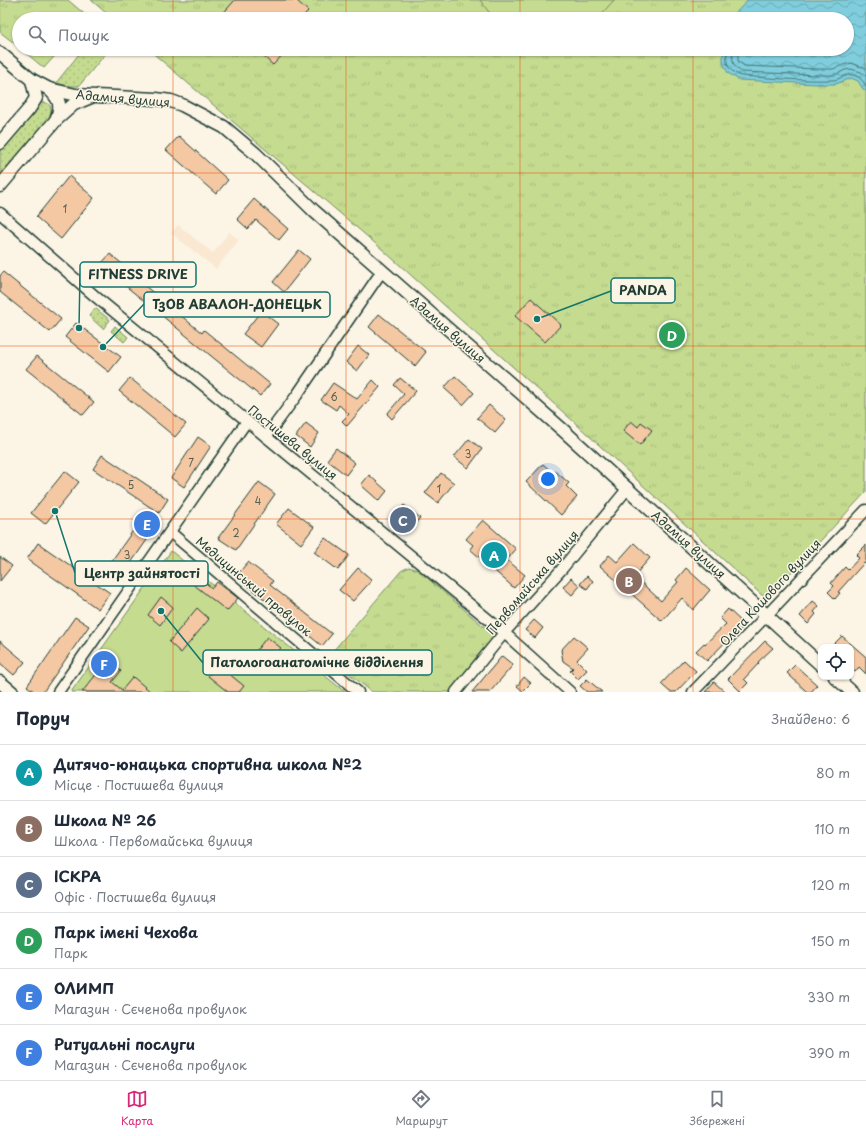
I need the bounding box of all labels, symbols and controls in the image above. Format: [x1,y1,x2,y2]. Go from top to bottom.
search box [12,12,854,56]
icon: search [26,23,48,45]
text: Пошук [58,23,109,46]
street label: Адамця вулиця [75,85,171,111]
house number: 1 [63,201,67,216]
callout: FITNESS DRIVE [80,262,196,287]
text: FITNESS DRIVE [88,264,188,283]
callout: PANDA [611,278,675,303]
text: PANDA [619,280,667,299]
street label: Адамця вулиця [407,291,489,367]
callout: ТзОВ АВАЛОН-ДОНЕЦЬК [144,292,330,317]
text: ТзОВ АВАЛОН-ДОНЕЦЬК [152,294,322,313]
pin: D [659,320,685,350]
house number: 6 [330,389,338,404]
street label: Постишева вулиця [244,400,342,484]
house number: 3 [465,446,471,461]
house number: 7 [188,455,194,470]
your location [538,469,558,489]
house number: 5 [128,477,134,492]
house number: 1 [437,481,441,496]
house number: 4 [255,493,262,508]
pin: C [390,505,416,535]
street label: Адамця вулиця [648,506,730,582]
pin: E [134,509,160,539]
house number: 2 [232,525,240,540]
street label: Первомайська вулиця [482,526,582,638]
street label: Медицинський провулок [192,532,317,641]
street label: Олега Кошового вулиця [715,534,825,650]
pin: A [481,540,507,570]
house number: 3 [124,547,130,562]
callout: Центр зайнятості [75,561,208,586]
text: Центр зайнятості [84,563,200,582]
pin: B [616,566,642,596]
map controls [818,644,854,680]
button: locate [818,644,854,680]
pin: F [91,649,117,679]
callout: Патологоанатомічне відділення [203,650,432,675]
text: Патологоанатомічне відділення [210,652,424,671]
text: Поруч [16,705,70,731]
text: Знайдено: 6 [771,709,850,728]
text: Дитячо-юнацька спортивна школа №2 [54,752,362,775]
text: A [24,763,34,782]
text: 80 m [816,763,850,782]
text: Місце · Постишева вулиця [54,775,224,794]
text: Школа № 26 [54,808,156,831]
text: B [25,819,33,838]
text: 110 m [815,819,850,838]
text: Школа · Первомайська вулиця [54,831,253,850]
text: ІСКРА [54,864,101,887]
text: C [24,875,34,894]
text: 120 m [811,875,850,894]
text: Офіс · Постишева вулиця [54,887,216,906]
text: Парк імені Чехова [54,920,198,943]
text: D [24,931,34,950]
text: 150 m [811,931,850,950]
text: Парк [54,943,88,962]
text: ОЛИМП [54,976,114,999]
text: E [25,987,33,1006]
text: 330 m [807,987,850,1006]
text: Магазин · Сєченова провулок [54,999,247,1018]
text: Ритуальні послуги [54,1032,195,1055]
text: F [25,1043,33,1062]
text: 390 m [808,1043,850,1062]
text: Магазин · Сєченова провулок [54,1055,247,1074]
tab: Карта [121,1088,153,1129]
tab: Маршрут [395,1088,448,1129]
tab: Збережені [690,1088,745,1129]

